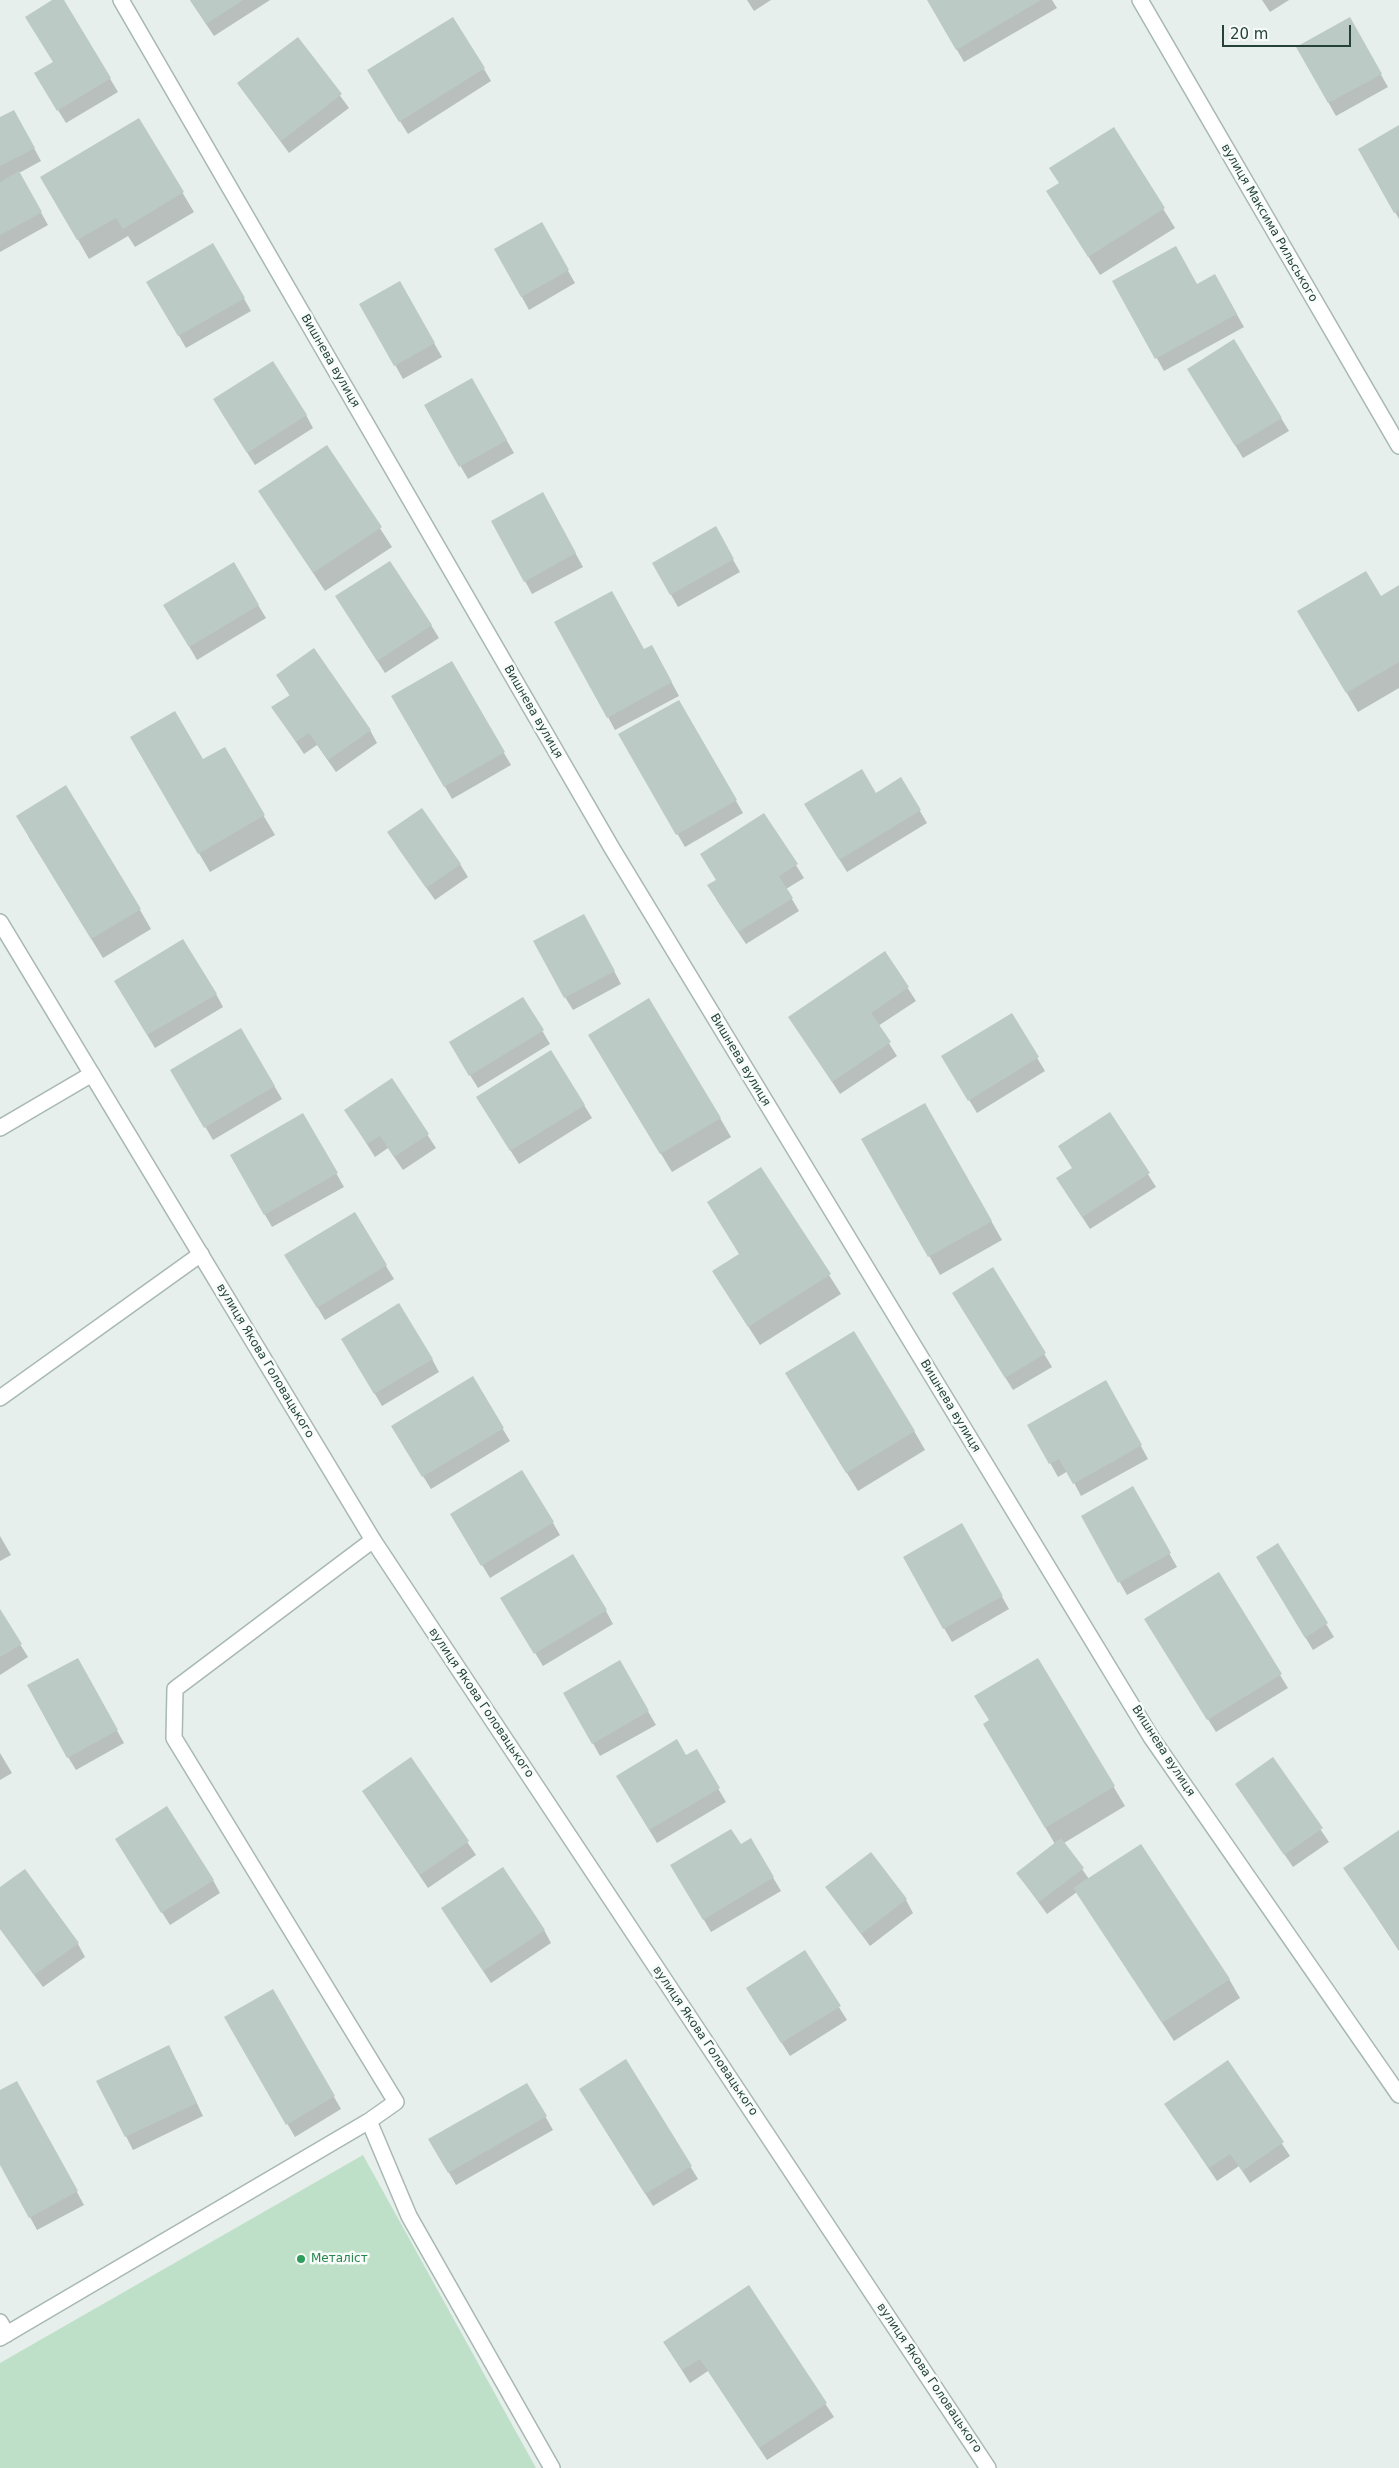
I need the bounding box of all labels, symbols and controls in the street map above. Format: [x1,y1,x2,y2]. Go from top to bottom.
scale bar [1224,15,1353,47]
text: 20 m [1230,25,1268,43]
street label: вулиця Максима Рильського [1218,141,1320,305]
street label: Вишнева вулиця [297,312,363,410]
street label: Вишнева вулиця [500,663,566,761]
street label: Вишнева вулиця [707,1011,773,1109]
street label: вулиця Якова Головацького [213,1281,317,1441]
street label: Вишнева вулиця [917,1357,983,1455]
street label: вулиця Якова Головацького [425,1625,537,1781]
street label: Вишнева вулиця [1128,1703,1198,1799]
street label: вулиця Якова Головацького [649,1963,761,2119]
place label: Металіст [311,2252,368,2266]
marker: Металіст [295,2253,307,2265]
street label: вулиця Якова Головацького [873,2300,985,2456]

